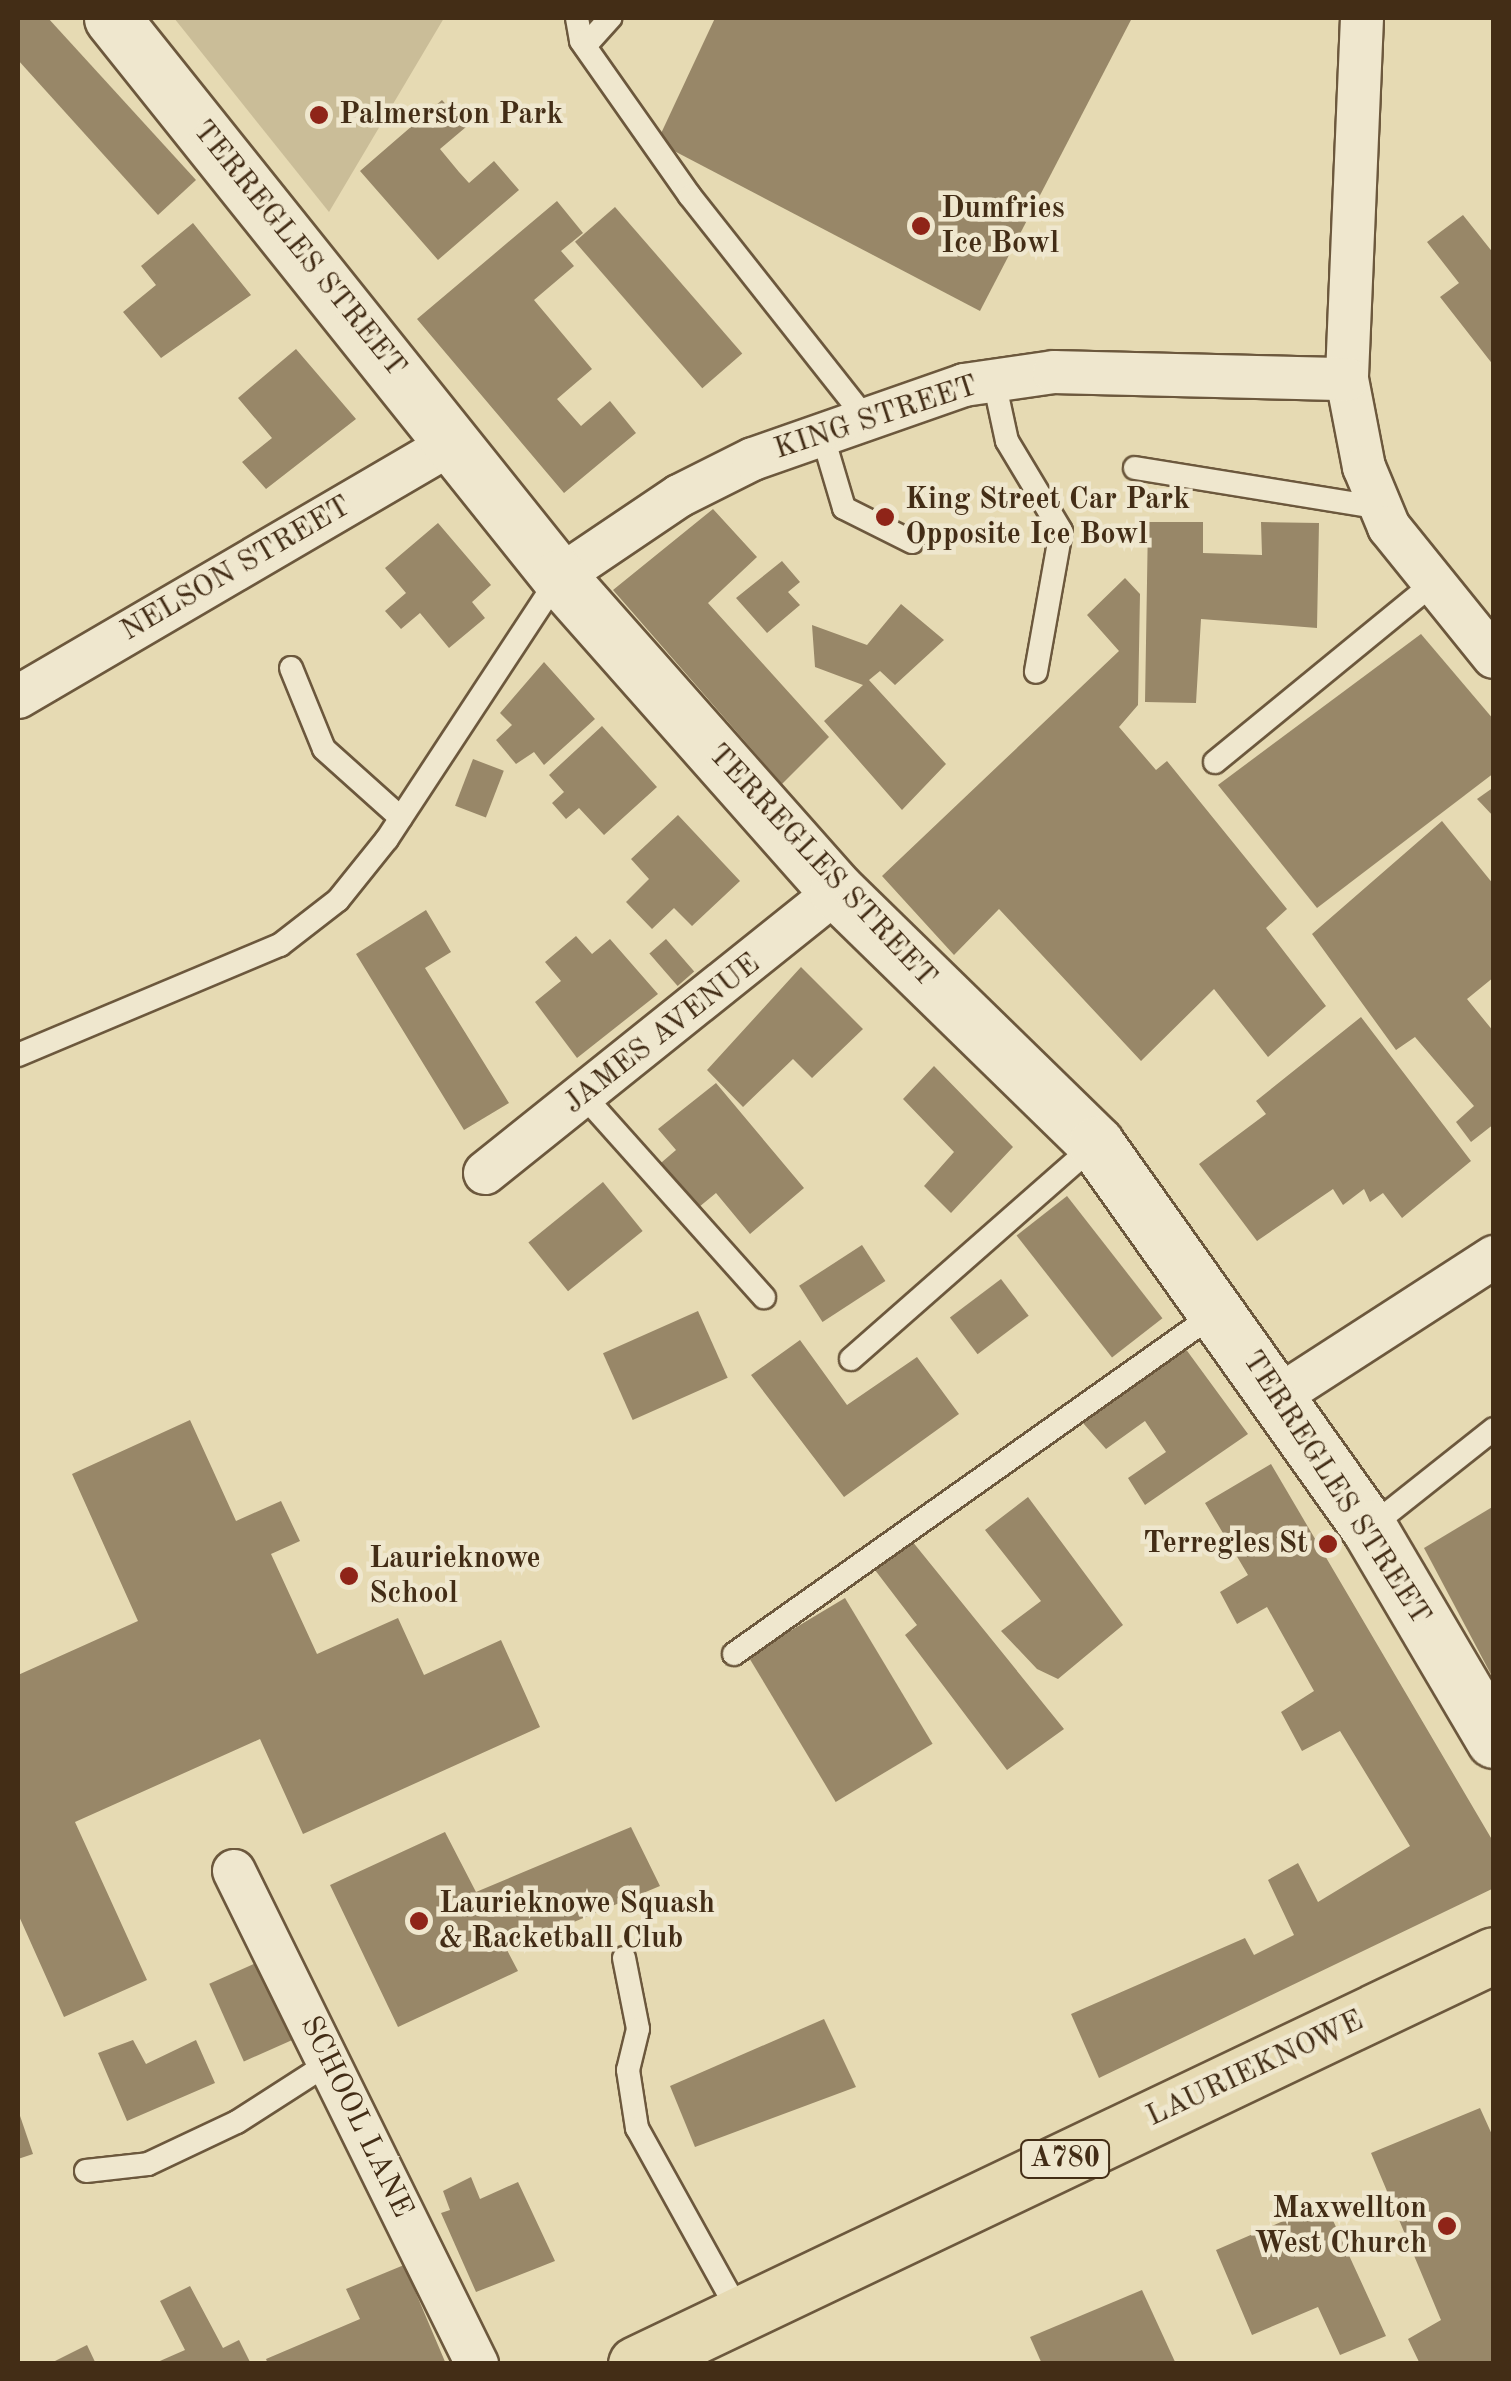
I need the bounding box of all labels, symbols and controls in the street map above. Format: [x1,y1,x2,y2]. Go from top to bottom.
place label: Palmerston Park [339,97,563,133]
marker: Palmerston Park [308,104,330,126]
street label: TERREGLES STREET [184,114,414,384]
place label: Dumfries Ice Bowl [941,191,1065,262]
marker: Dumfries Ice Bowl [910,215,932,237]
street label: KING STREET [770,368,982,468]
place label: King Street Car Park Opposite Ice Bowl [905,482,1190,552]
street label: NELSON STREET [115,489,357,649]
marker: King Street Car Park Opposite Ice Bowl [874,506,896,528]
street label: TERREGLES STREET [700,737,944,995]
street label: JAMES AVENUE [557,946,767,1122]
street label: TERREGLES STREET [1234,1344,1438,1632]
place label: Terregles St [1143,1526,1308,1562]
marker: Terregles St [1317,1533,1339,1555]
place label: Laurieknowe School [369,1541,541,1612]
marker: Laurieknowe School [338,1565,360,1587]
place label: Laurieknowe Squash & Racketball Club [439,1886,715,1956]
marker: Laurieknowe Squash & Racketball Club [408,1910,430,1932]
street label: LAURIEKNOWE [1141,2003,1369,2135]
street label: SCHOOL LANE [292,2010,420,2224]
road number: A780 [1020,2136,1110,2182]
place label: Maxwellton West Church [1254,2191,1427,2262]
marker: Maxwellton West Church [1436,2215,1458,2237]

